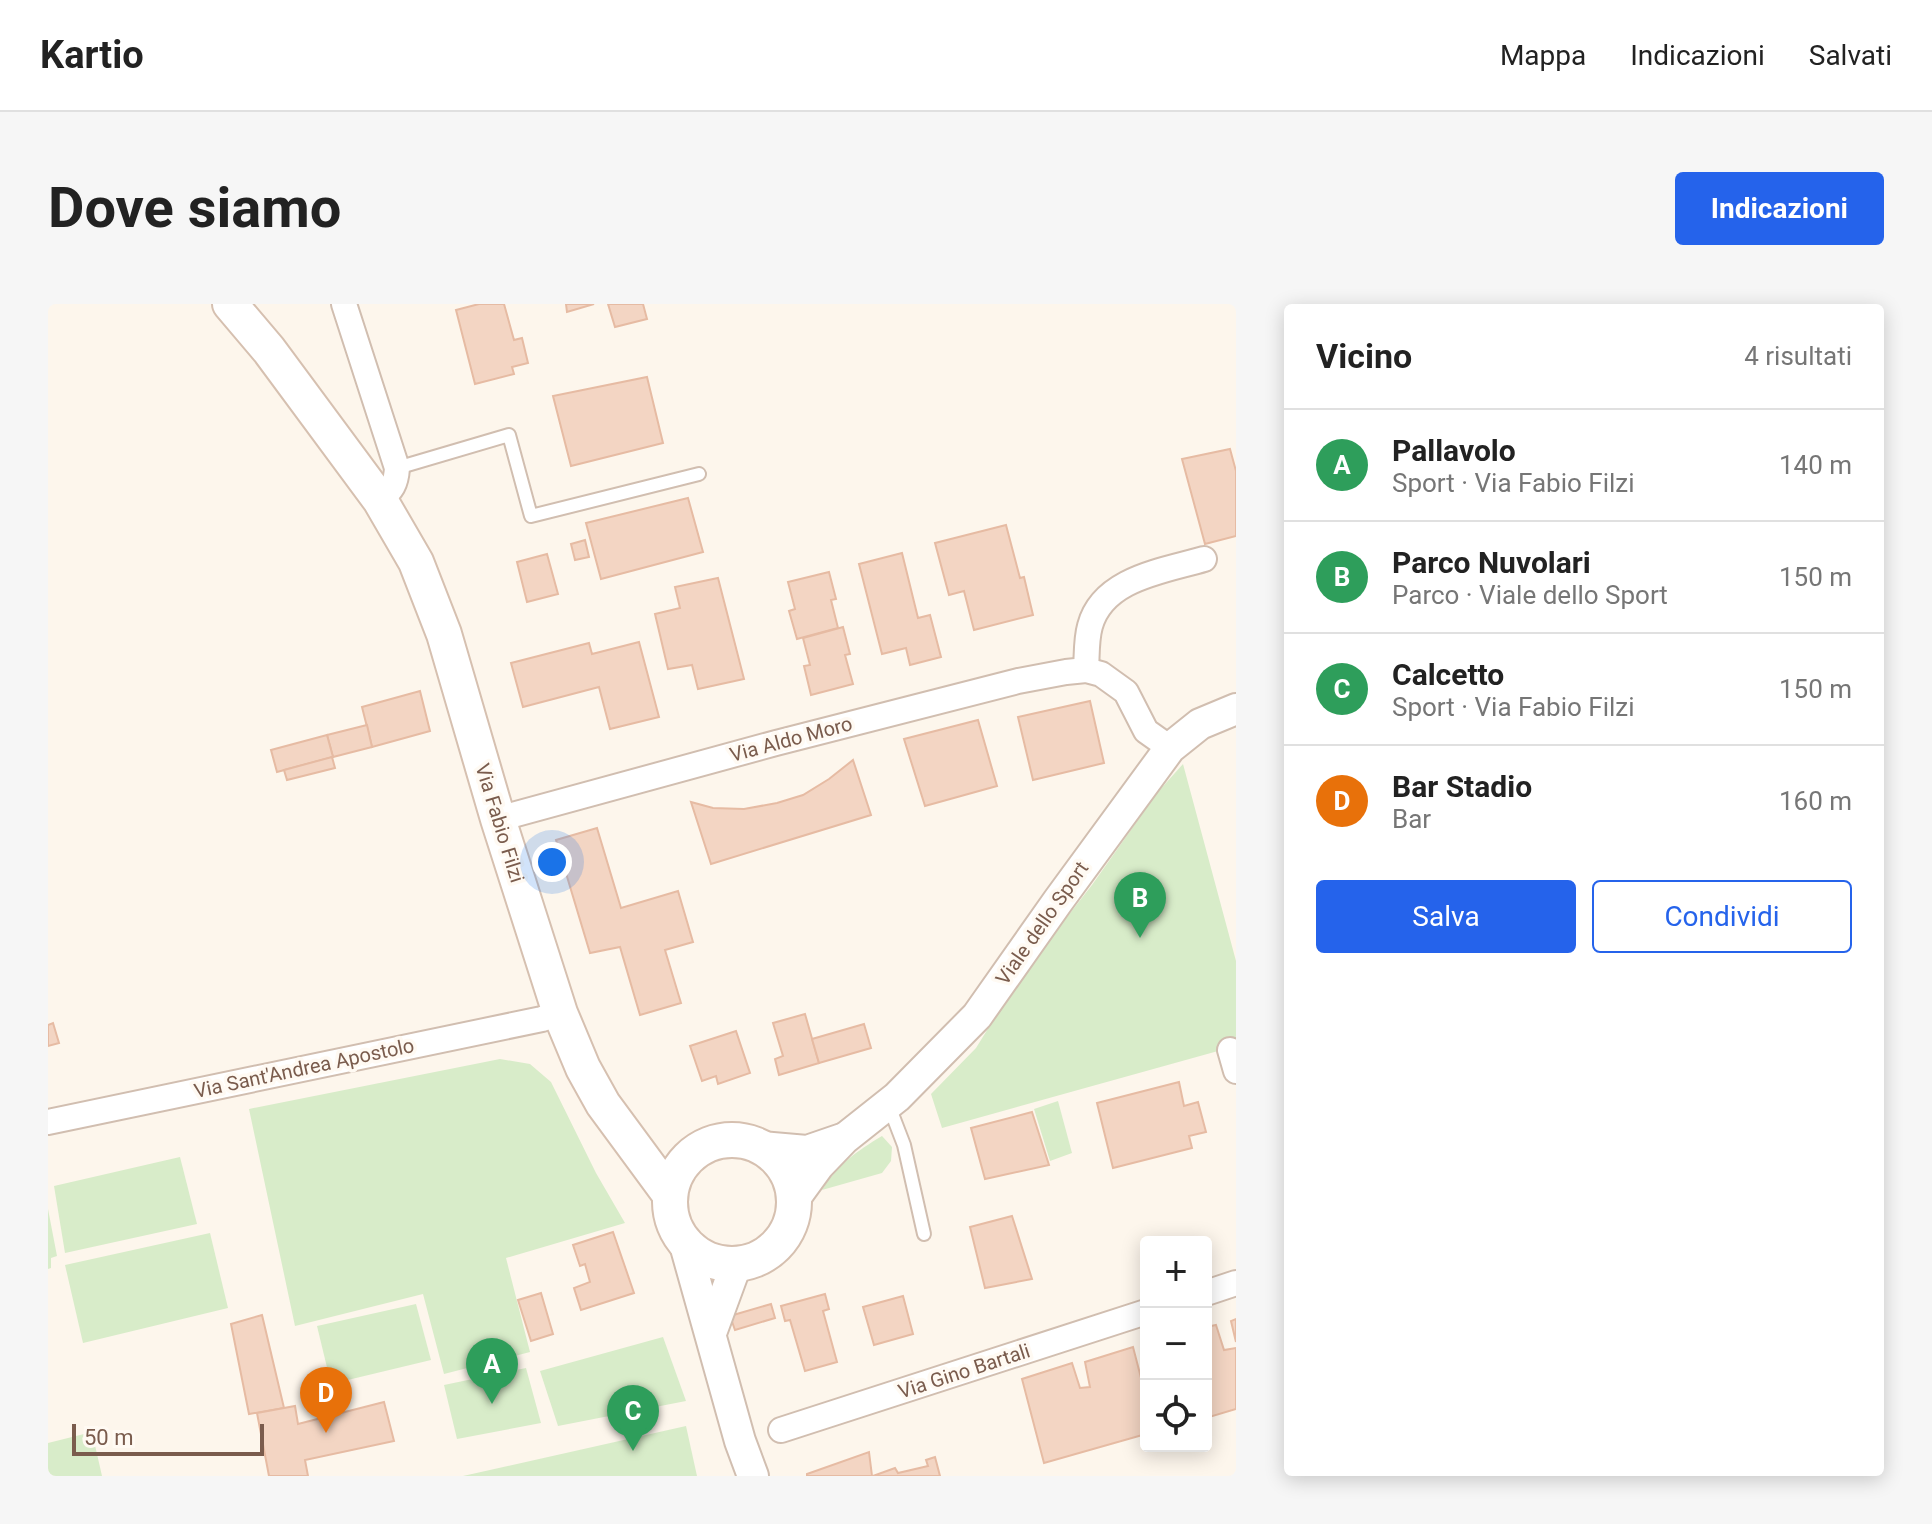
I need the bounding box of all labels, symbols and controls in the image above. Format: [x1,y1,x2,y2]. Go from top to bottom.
text: Kartio [40,33,144,77]
text: Mappa [1500,39,1586,72]
text: Indicazioni [1630,39,1765,72]
text: Salvati [1809,39,1892,72]
button: Indicazioni [1675,172,1884,245]
text: Dove siamo [48,175,341,241]
text: Vicino [1316,336,1412,376]
text: 4 risultati [1744,341,1852,371]
text: Pallavolo [1392,433,1516,468]
text: A [1333,450,1351,480]
text: 140 m [1779,450,1852,480]
text: Sport · Via Fabio Filzi [1392,468,1635,498]
text: Parco Nuvolari [1392,545,1591,580]
text: B [1334,562,1350,592]
text: 150 m [1779,562,1852,592]
text: Parco · Viale dello Sport [1392,580,1668,610]
text: Calcetto [1392,657,1504,692]
text: C [1333,674,1351,704]
text: 150 m [1779,674,1852,704]
text: Sport · Via Fabio Filzi [1392,692,1635,722]
street label: Via Aldo Moro [727,711,855,767]
street label: Via Fabio Filzi [471,761,529,885]
text: Bar Stadio [1392,769,1532,804]
text: D [1334,786,1350,816]
text: 160 m [1779,786,1852,816]
text: Bar [1392,804,1431,834]
your location [532,842,572,882]
street label: Viale dello Sport [991,857,1093,989]
pin: B [1114,872,1166,938]
button: Salva [1316,880,1576,953]
button: Condividi [1592,880,1852,953]
street label: Via Sant'Andrea Apostolo [192,1033,416,1103]
map controls [1140,1236,1212,1452]
button: + [1140,1236,1212,1308]
button: − [1140,1308,1212,1380]
pin: A [466,1338,518,1404]
street label: Via Gino Bartali [895,1338,1033,1404]
pin: D [300,1367,352,1433]
button: locate [1140,1380,1212,1452]
pin: C [607,1385,659,1451]
scale bar [72,1420,264,1456]
text: 50 m [84,1425,133,1450]

